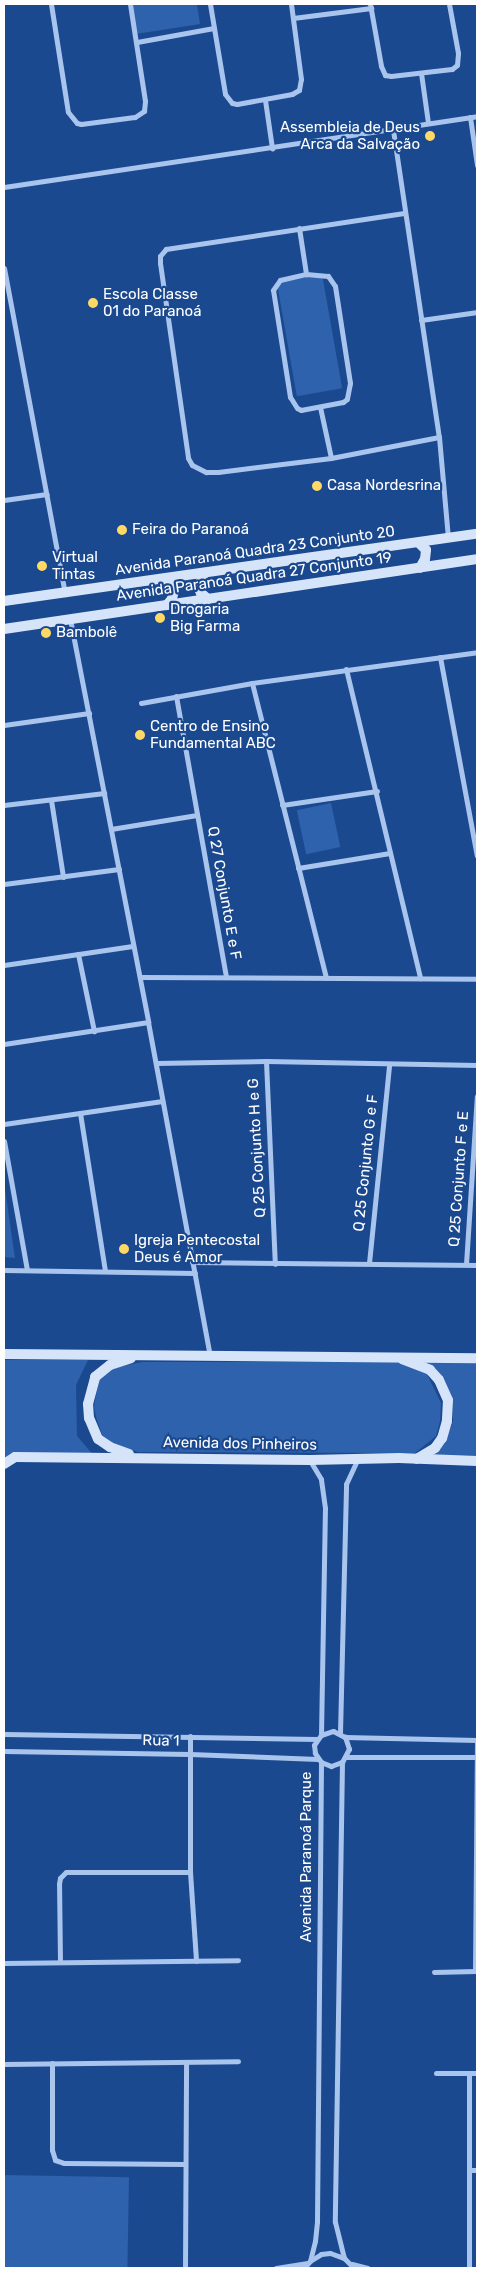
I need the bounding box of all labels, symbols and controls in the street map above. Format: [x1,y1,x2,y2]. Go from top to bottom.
place label: Assembleia de Deus Arca da Salvação [280,118,420,153]
marker: Assembleia de Deus Arca da Salvação [424,130,436,142]
place label: Escola Classe 01 do Paranoá [103,285,201,320]
marker: Escola Classe 01 do Paranoá [87,297,99,309]
place label: Casa Nordesrina [327,477,441,495]
marker: Casa Nordesrina [311,480,323,492]
place label: Feira do Paranoá [132,521,249,539]
street label: Avenida Paranoá Quadra 23 Conjunto 20 [114,522,396,580]
marker: Feira do Paranoá [116,524,128,536]
place label: Virtual Tintas [52,548,98,583]
street label: Avenida Paranoá Quadra 27 Conjunto 19 [115,549,393,605]
marker: Virtual Tintas [36,560,48,572]
place label: Drogaria Big Farma [170,600,240,635]
marker: Drogaria Big Farma [154,612,166,624]
place label: Bambolê [56,624,117,642]
marker: Bambolê [40,627,52,639]
place label: Centro de Ensino Fundamental ABC [150,717,276,752]
marker: Centro de Ensino Fundamental ABC [134,729,146,741]
street label: Q 27 Conjunto E e F [203,825,245,961]
street label: Q 25 Conjunto H e G [244,1078,270,1218]
street label: Q 25 Conjunto G e F [350,1094,382,1232]
street label: Q 25 Conjunto F e E [445,1110,473,1248]
place label: Igreja Pentecostal Deus é Amor [134,1231,260,1266]
marker: Igreja Pentecostal Deus é Amor [118,1243,130,1255]
street label: Avenida dos Pinheiros [163,1434,317,1454]
street label: Rua 1 [142,1732,180,1750]
street label: Avenida Paranoá Parque [298,1772,316,1942]

